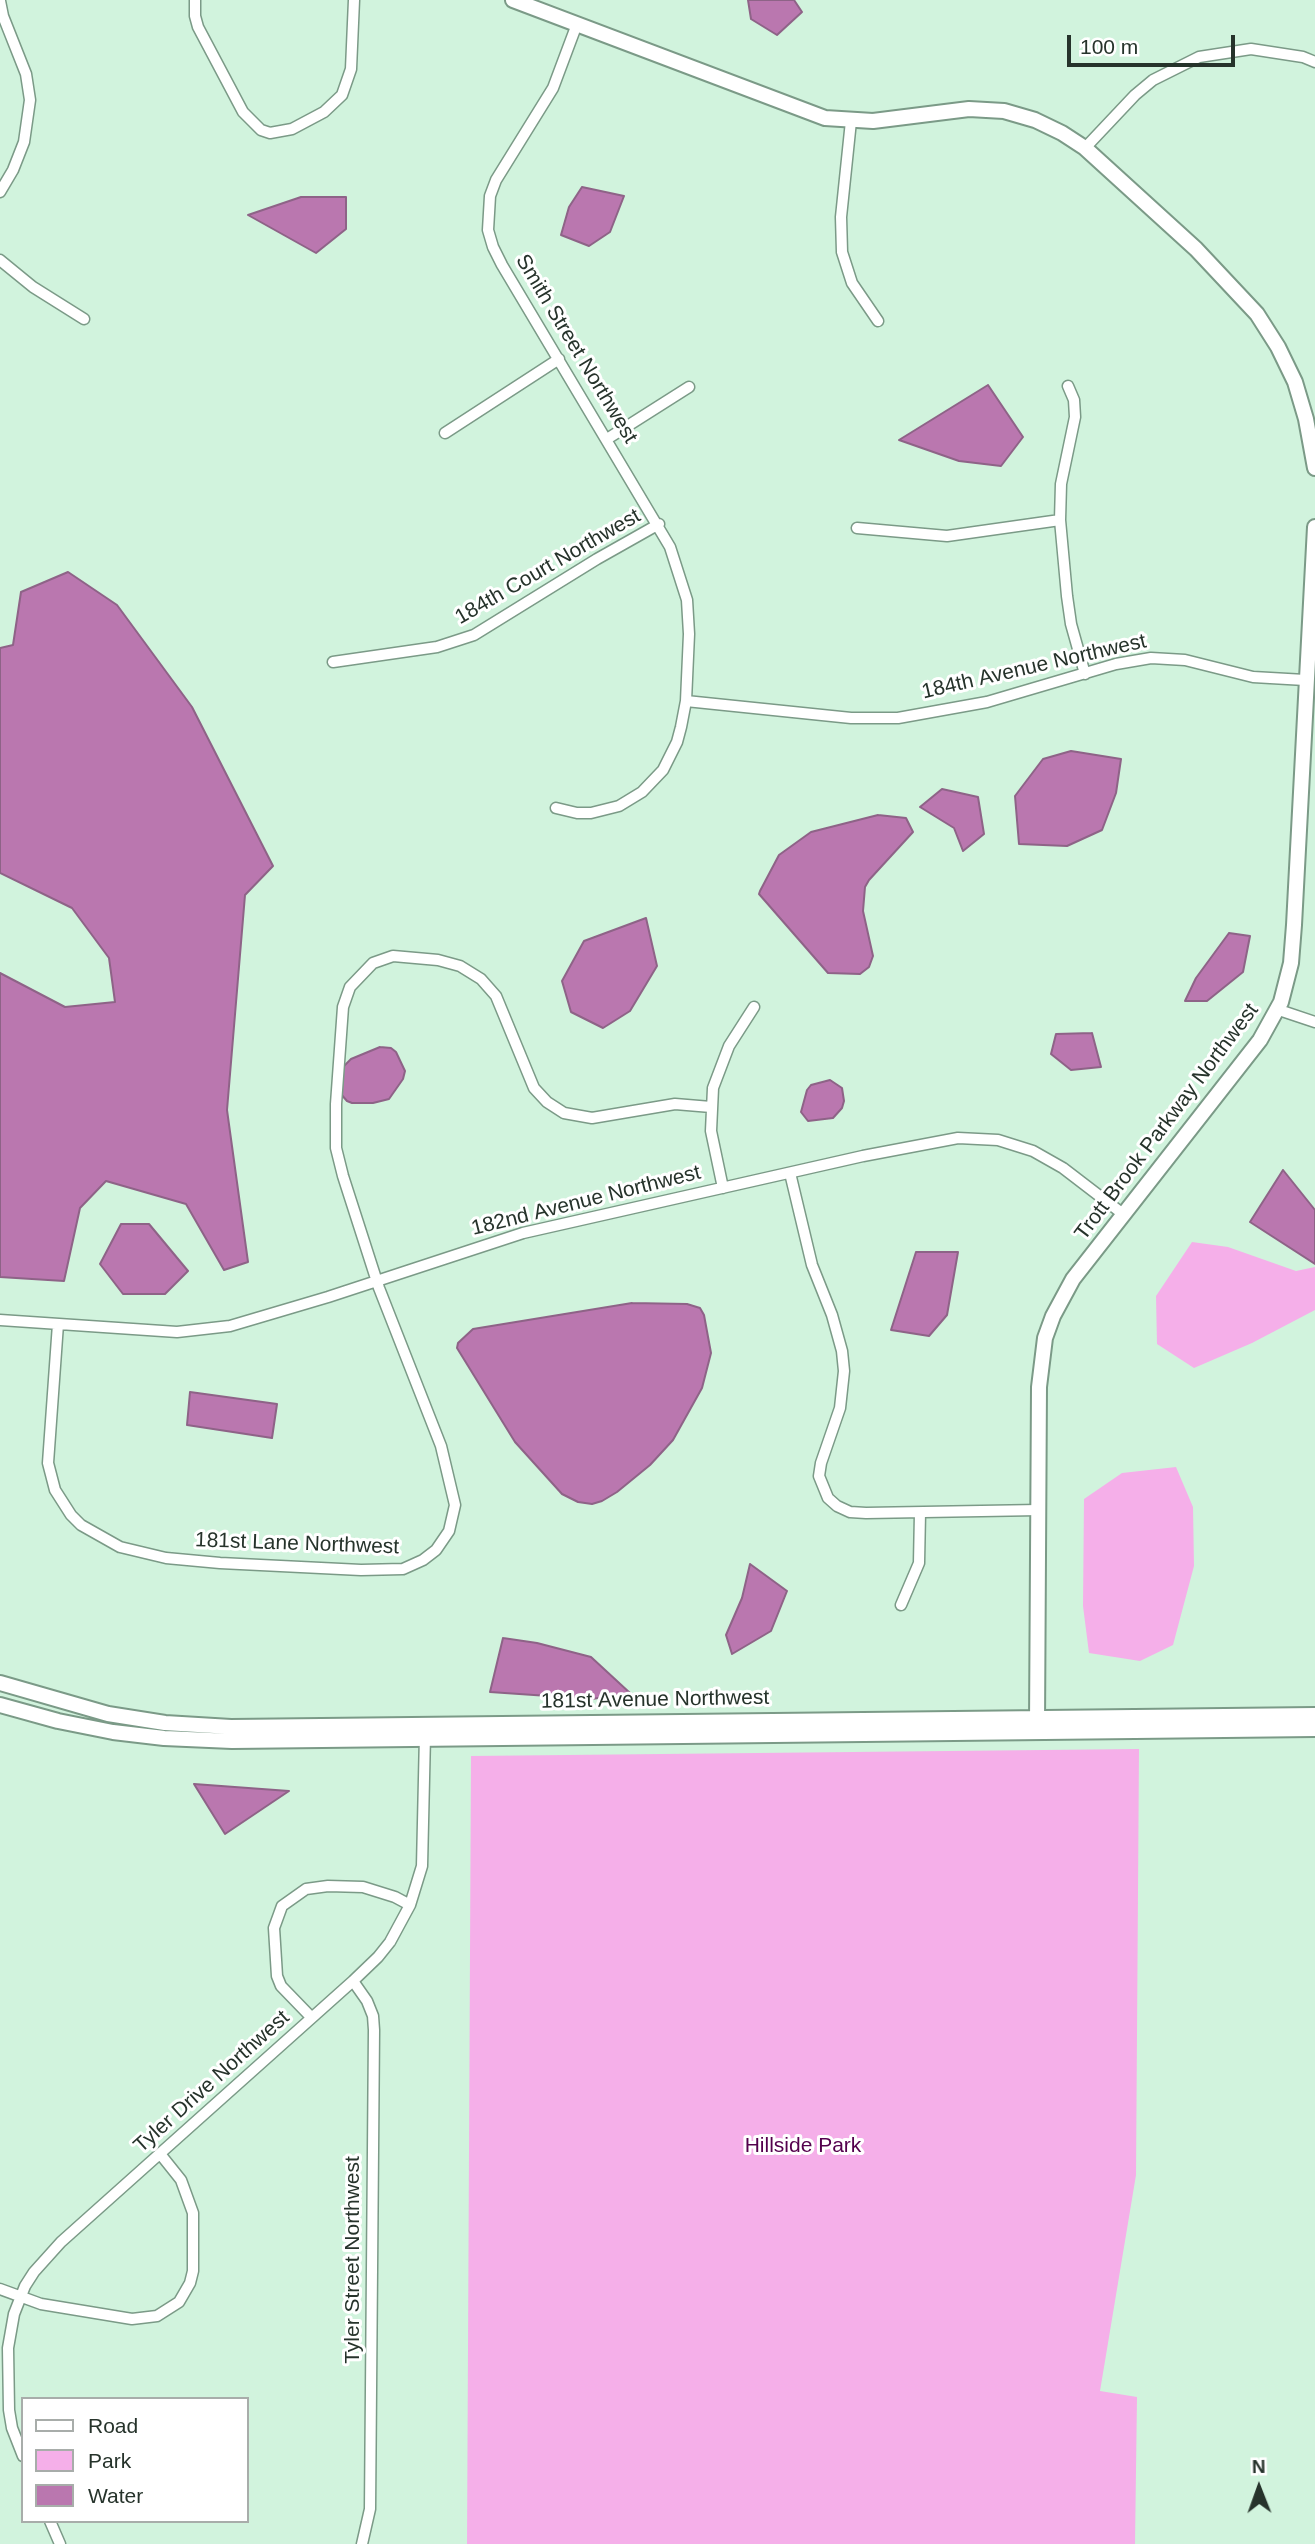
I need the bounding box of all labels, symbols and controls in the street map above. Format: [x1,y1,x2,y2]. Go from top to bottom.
scale bar [1070,21,1238,65]
text: 100 m [1080,35,1138,58]
street label: Smith Street Northwest [510,250,642,448]
street label: 184th Court Northwest [451,504,645,630]
street label: 184th Avenue Northwest [919,629,1149,705]
street label: Trott Brook Parkway Northwest [1070,999,1264,1245]
street label: 182nd Avenue Northwest [469,1160,703,1242]
street label: 181st Lane Northwest [194,1528,400,1560]
street label: 181st Avenue Northwest [541,1685,769,1715]
street label: Tyler Drive Northwest [129,2005,295,2159]
park label: Hillside Park [745,2133,861,2159]
street label: Tyler Street Northwest [340,2156,366,2364]
legend [21,2397,248,2523]
text: Road [88,2414,138,2437]
text: Park [88,2449,131,2472]
north arrow [1224,2453,1294,2523]
text: N [1252,2456,1266,2477]
text: Water [88,2484,143,2507]

